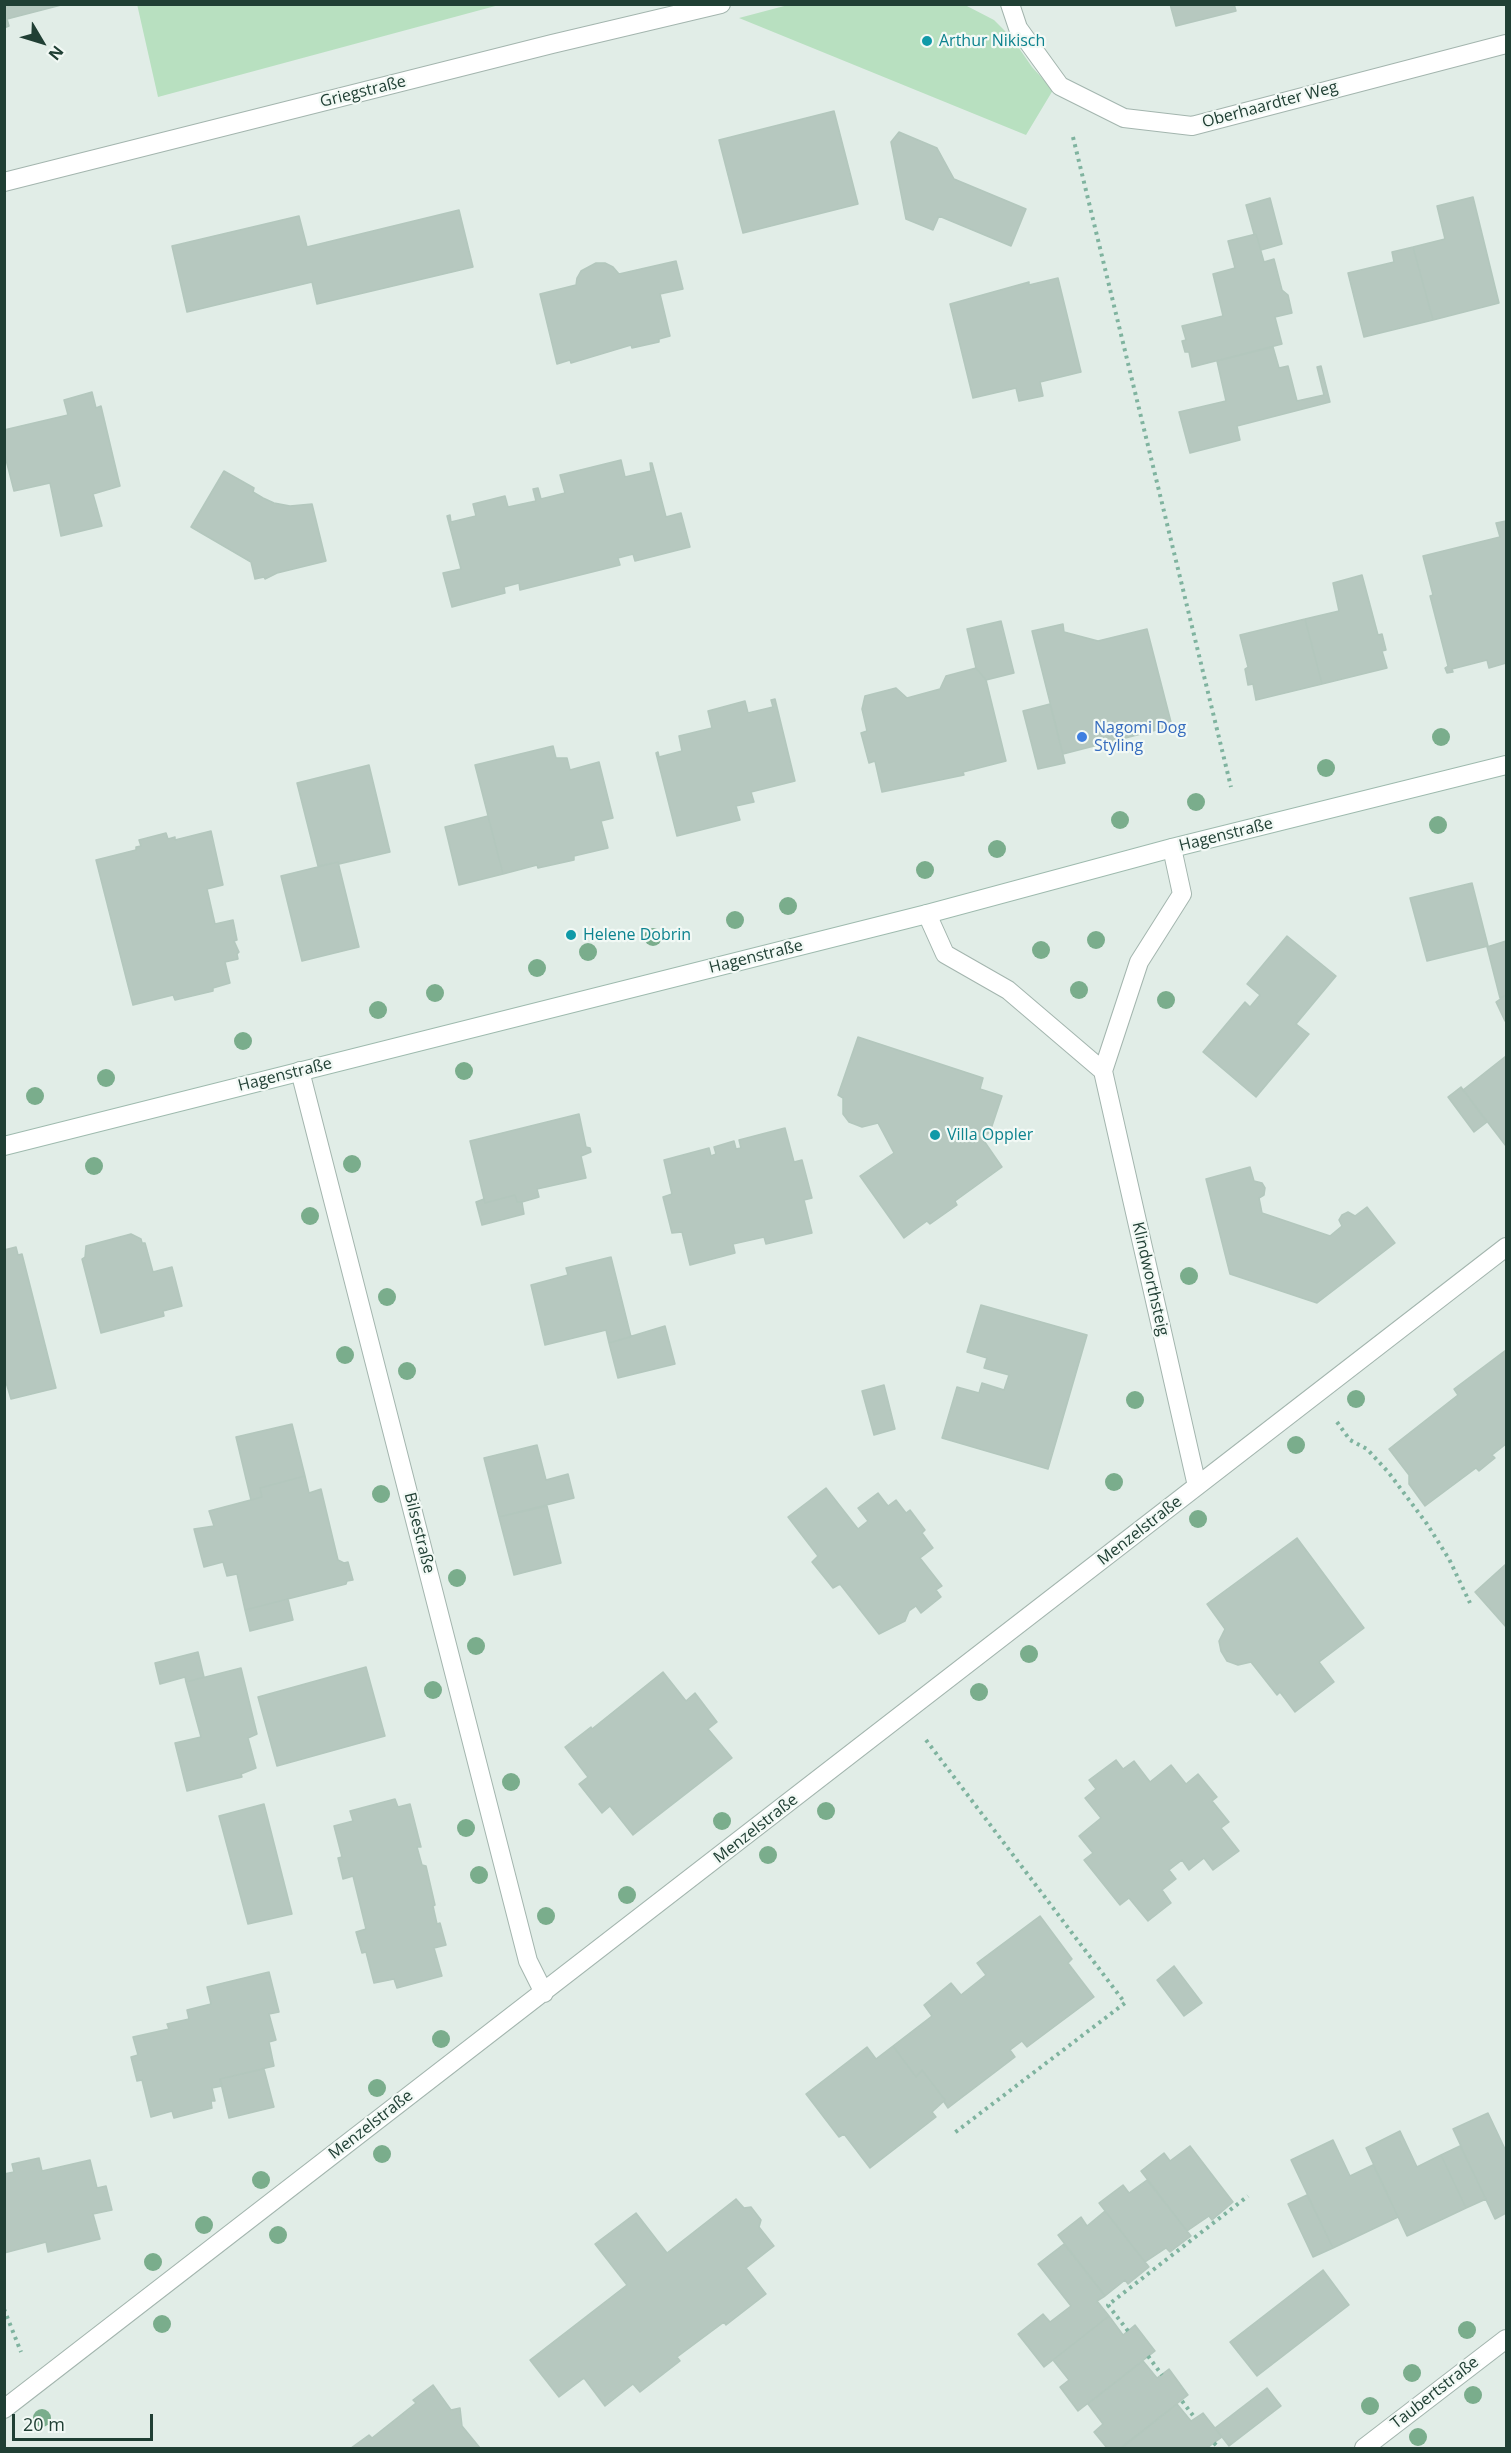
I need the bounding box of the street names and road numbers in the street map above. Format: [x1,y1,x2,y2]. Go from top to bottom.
street label: Griegstraße [318,72,408,112]
street label: Oberhaardter Weg [1200,78,1340,132]
street label: Hagenstraße [1177,814,1275,856]
street label: Hagenstraße [707,936,805,978]
street label: Hagenstraße [236,1054,334,1096]
street label: Klindworthsteig [1128,1220,1172,1338]
street label: Bilsestraße [400,1491,438,1575]
street label: Menzelstraße [1094,1492,1186,1570]
street label: Menzelstraße [710,1790,802,1868]
street label: Menzelstraße [325,2086,417,2164]
street label: Taubertstraße [1387,2353,1483,2433]

